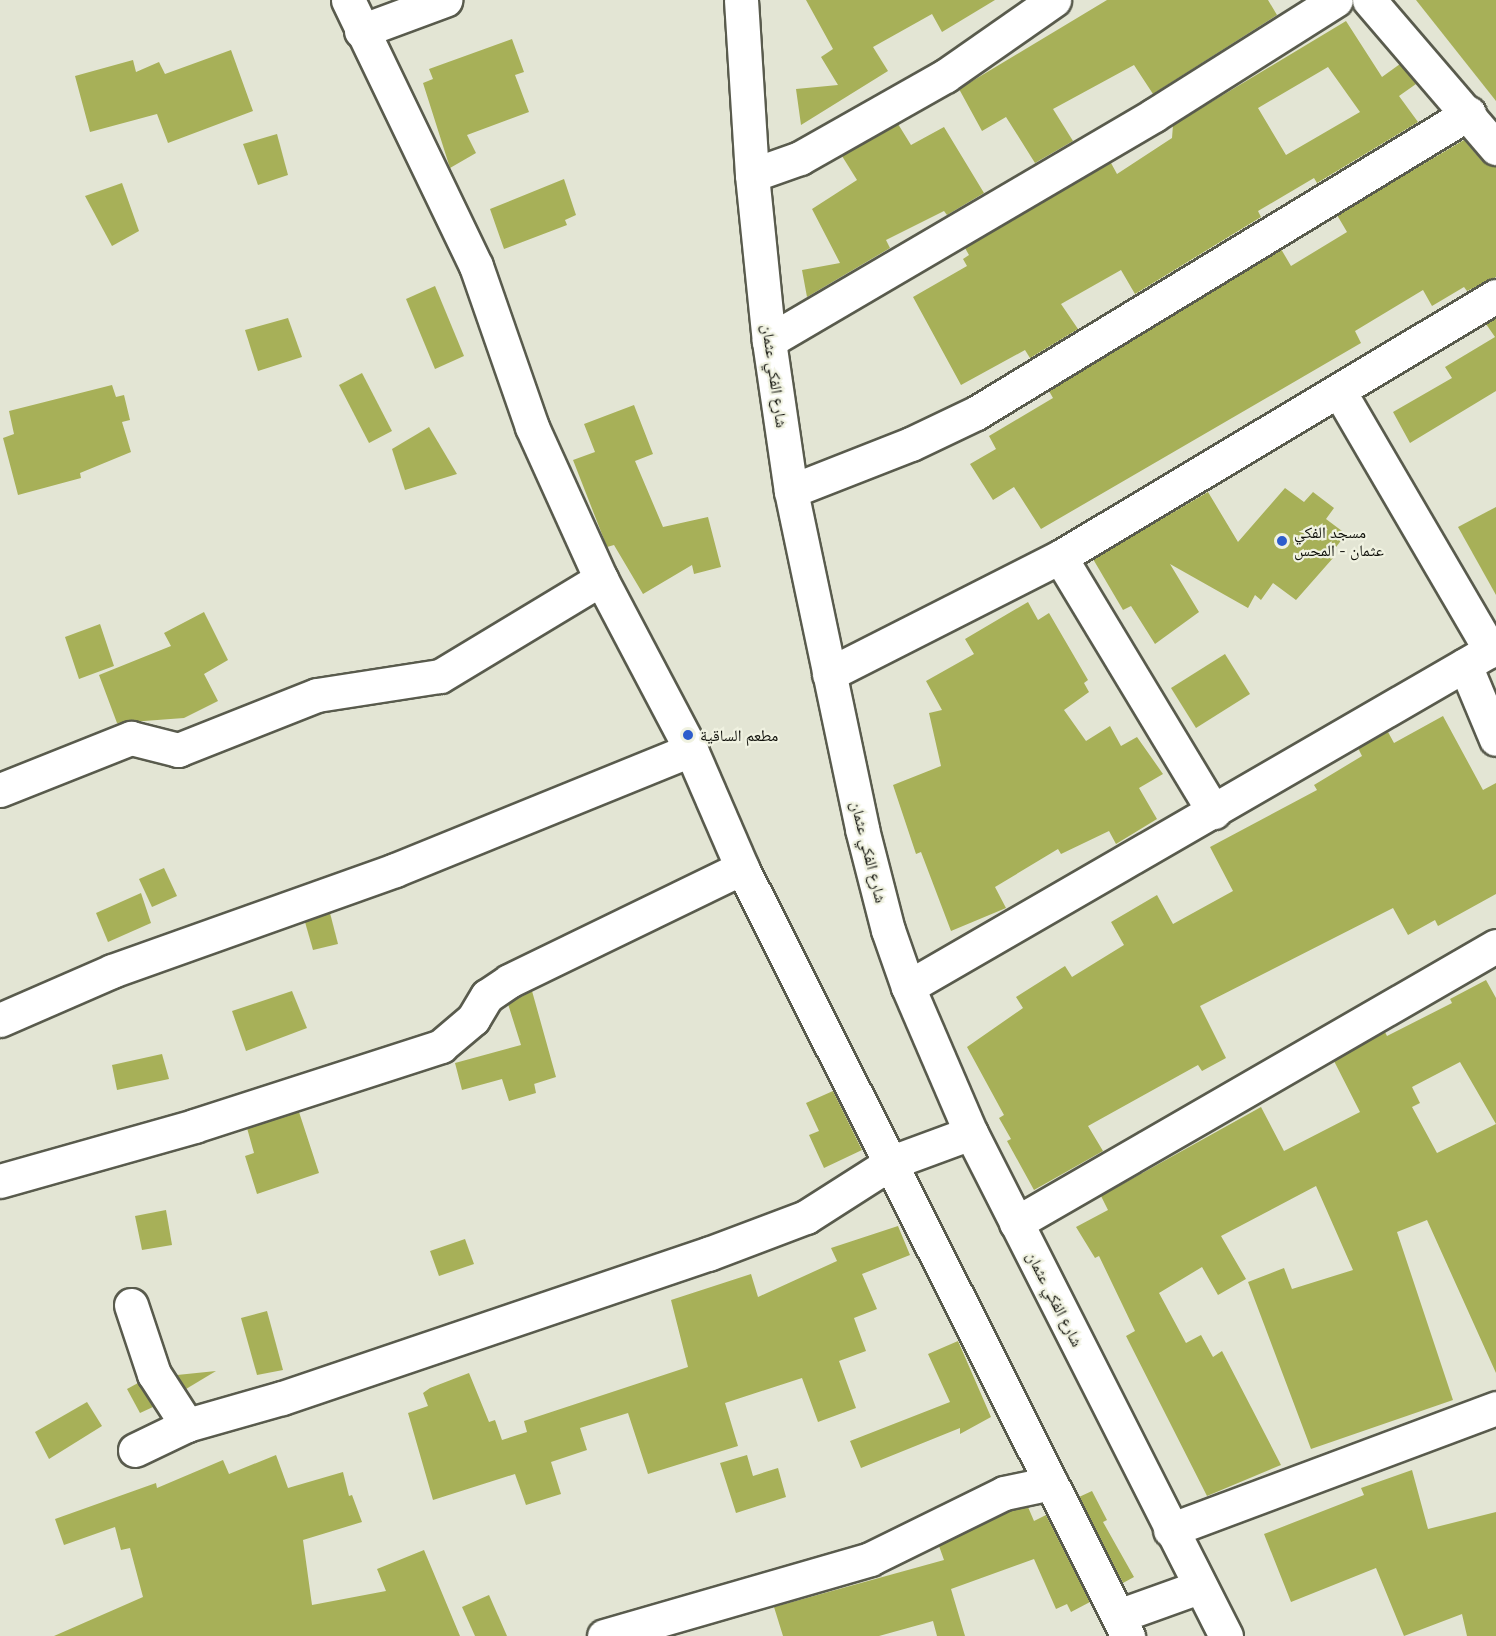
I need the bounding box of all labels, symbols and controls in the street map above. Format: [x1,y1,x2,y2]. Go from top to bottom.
street label: شارع الفكي عثمان [758,323,792,429]
place label: مسجد الفكي عثمان - المحس [1294,522,1384,560]
marker: مسجد الفكي عثمان - المحس [1275,534,1289,548]
place label: مطعم الساقية [700,725,778,745]
marker: مطعم الساقية [681,728,695,742]
street label: شارع الفكي عثمان [847,799,891,905]
street label: شارع الفكي عثمان [1023,1248,1087,1350]

